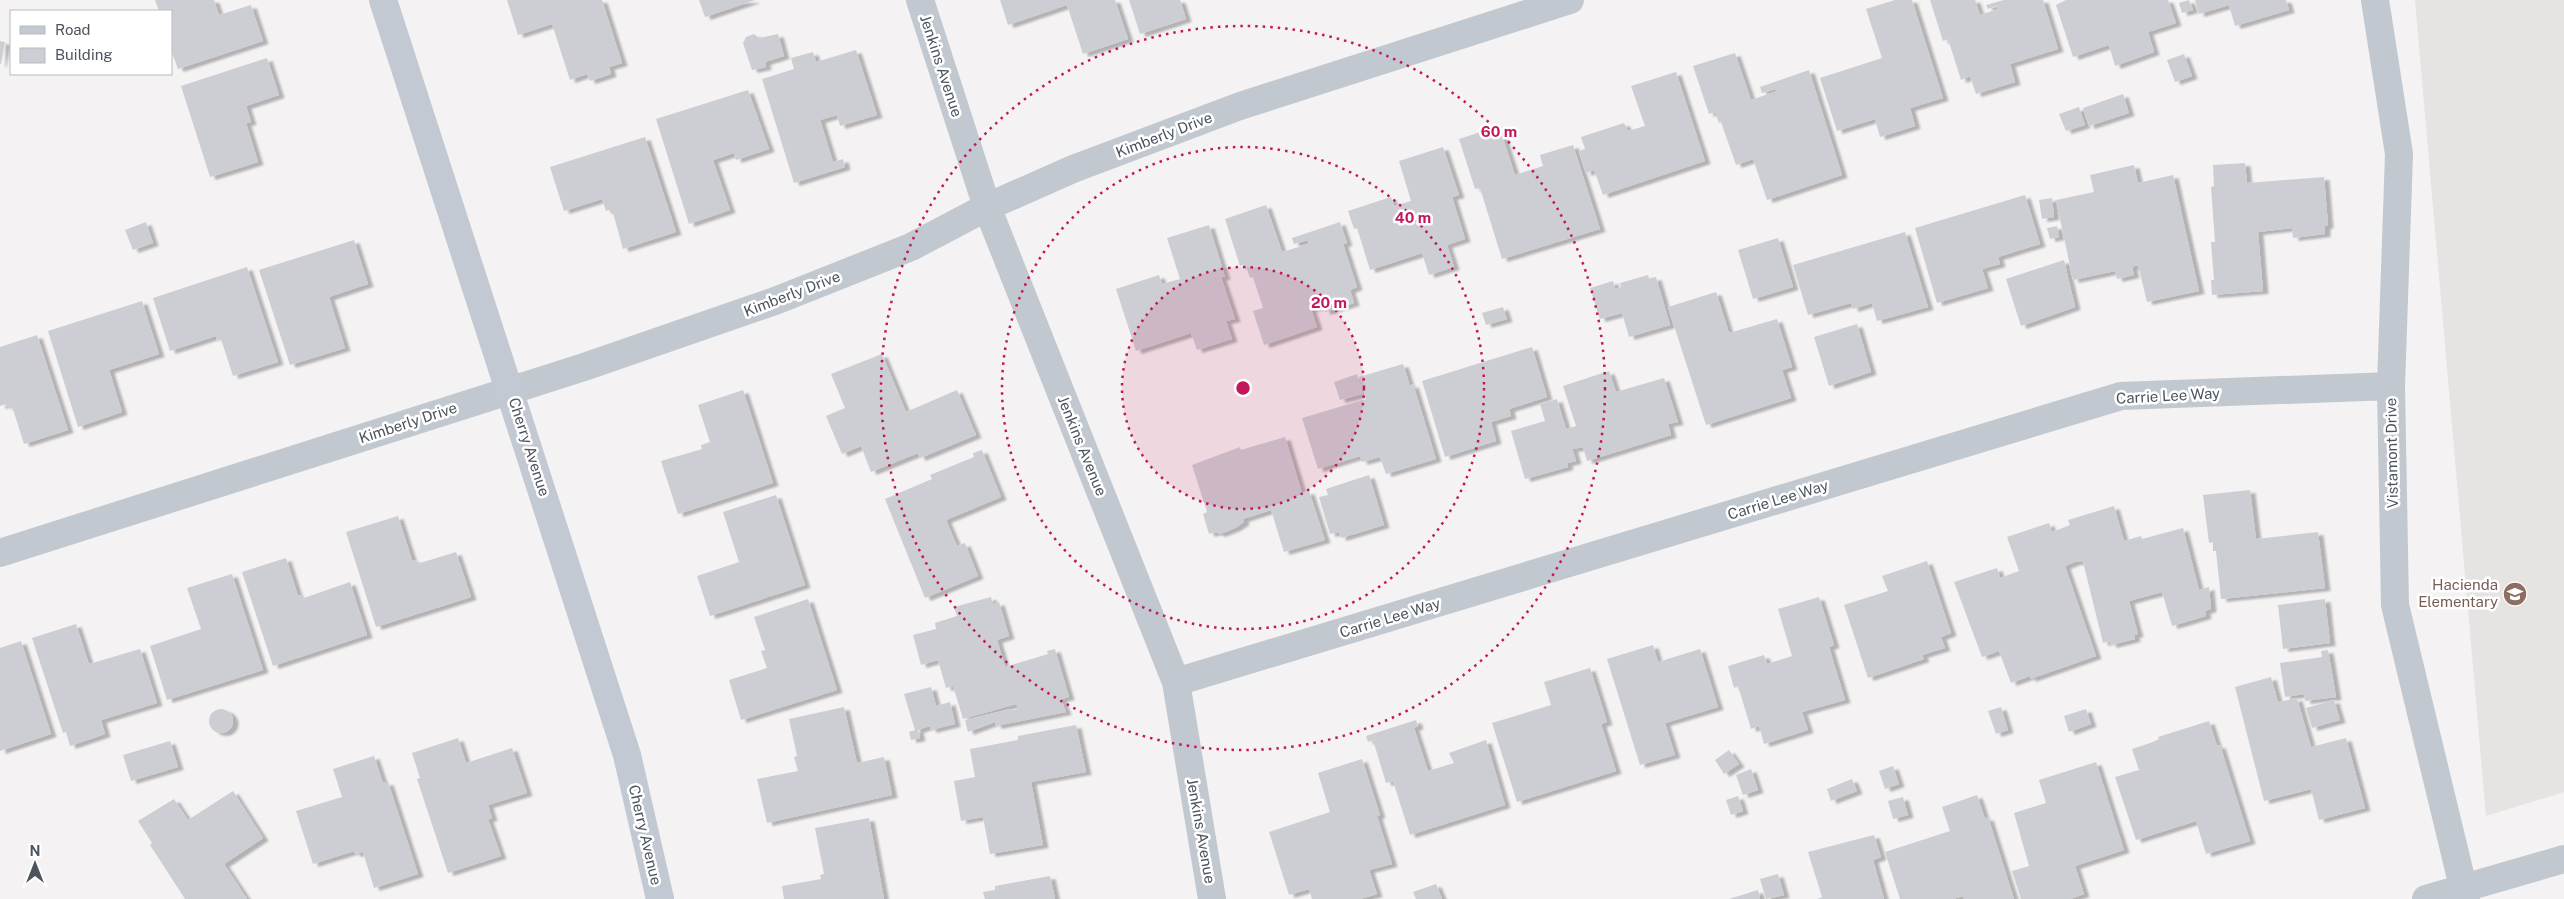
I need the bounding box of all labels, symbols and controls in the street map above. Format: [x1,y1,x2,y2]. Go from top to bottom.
legend [10,10,172,75]
street label: Jenkins Avenue [917,13,966,119]
text: Road [55,21,91,38]
text: Building [55,46,113,63]
street label: Kimberly Drive [1113,108,1215,161]
text: 60 m [1481,123,1517,140]
text: 40 m [1395,209,1431,226]
street label: Kimberly Drive [741,267,843,320]
text: 20 m [1311,294,1347,311]
centre of rings [1234,379,1252,397]
street label: Carrie Lee Way [2115,384,2220,407]
street label: Jenkins Avenue [1055,393,1110,498]
street label: Cherry Avenue [506,395,553,498]
street label: Vistamont Drive [2382,398,2401,508]
street label: Kimberly Drive [357,399,459,446]
street label: Carrie Lee Way [1725,476,1830,523]
place label: Hacienda Elementary [2418,576,2498,610]
school or university icon: Hacienda Elementary [2502,581,2528,607]
street label: Carrie Lee Way [1337,594,1442,641]
street label: Jenkins Avenue [1184,777,1219,885]
street label: Cherry Avenue [626,783,665,887]
north arrow [10,839,60,889]
text: N [30,843,40,859]

